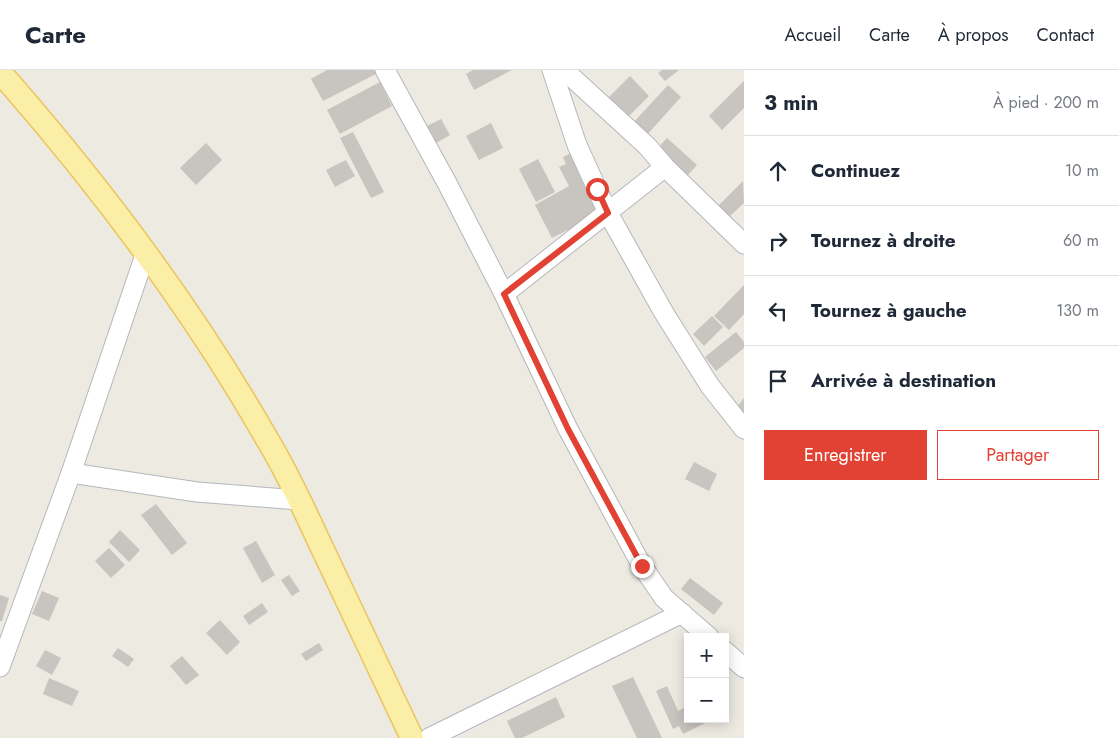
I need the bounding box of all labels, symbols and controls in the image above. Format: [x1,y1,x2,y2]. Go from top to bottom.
text: Carte [25,17,86,52]
text: Accueil [784,22,841,48]
text: Carte [869,22,910,48]
text: À propos [938,22,1008,48]
text: Contact [1036,22,1094,48]
text: 3 min [764,88,818,118]
text: À pied · 200 m [993,91,1099,114]
icon: ahead [764,157,792,185]
text: Continuez [811,157,900,184]
text: 10 m [1065,159,1099,182]
route start [586,178,609,201]
icon: right [764,227,792,255]
text: Tournez à droite [811,227,956,254]
text: 60 m [1063,229,1099,252]
icon: left [764,297,792,325]
text: Tournez à gauche [811,297,967,324]
text: 130 m [1056,299,1099,322]
icon: arrive [764,367,792,395]
text: Arrivée à destination [811,367,996,394]
button: Enregistrer [764,430,927,480]
button: Partager [937,430,1099,480]
route end [631,555,654,578]
map controls [684,633,729,723]
button: + [684,633,729,678]
button: − [684,678,729,723]

